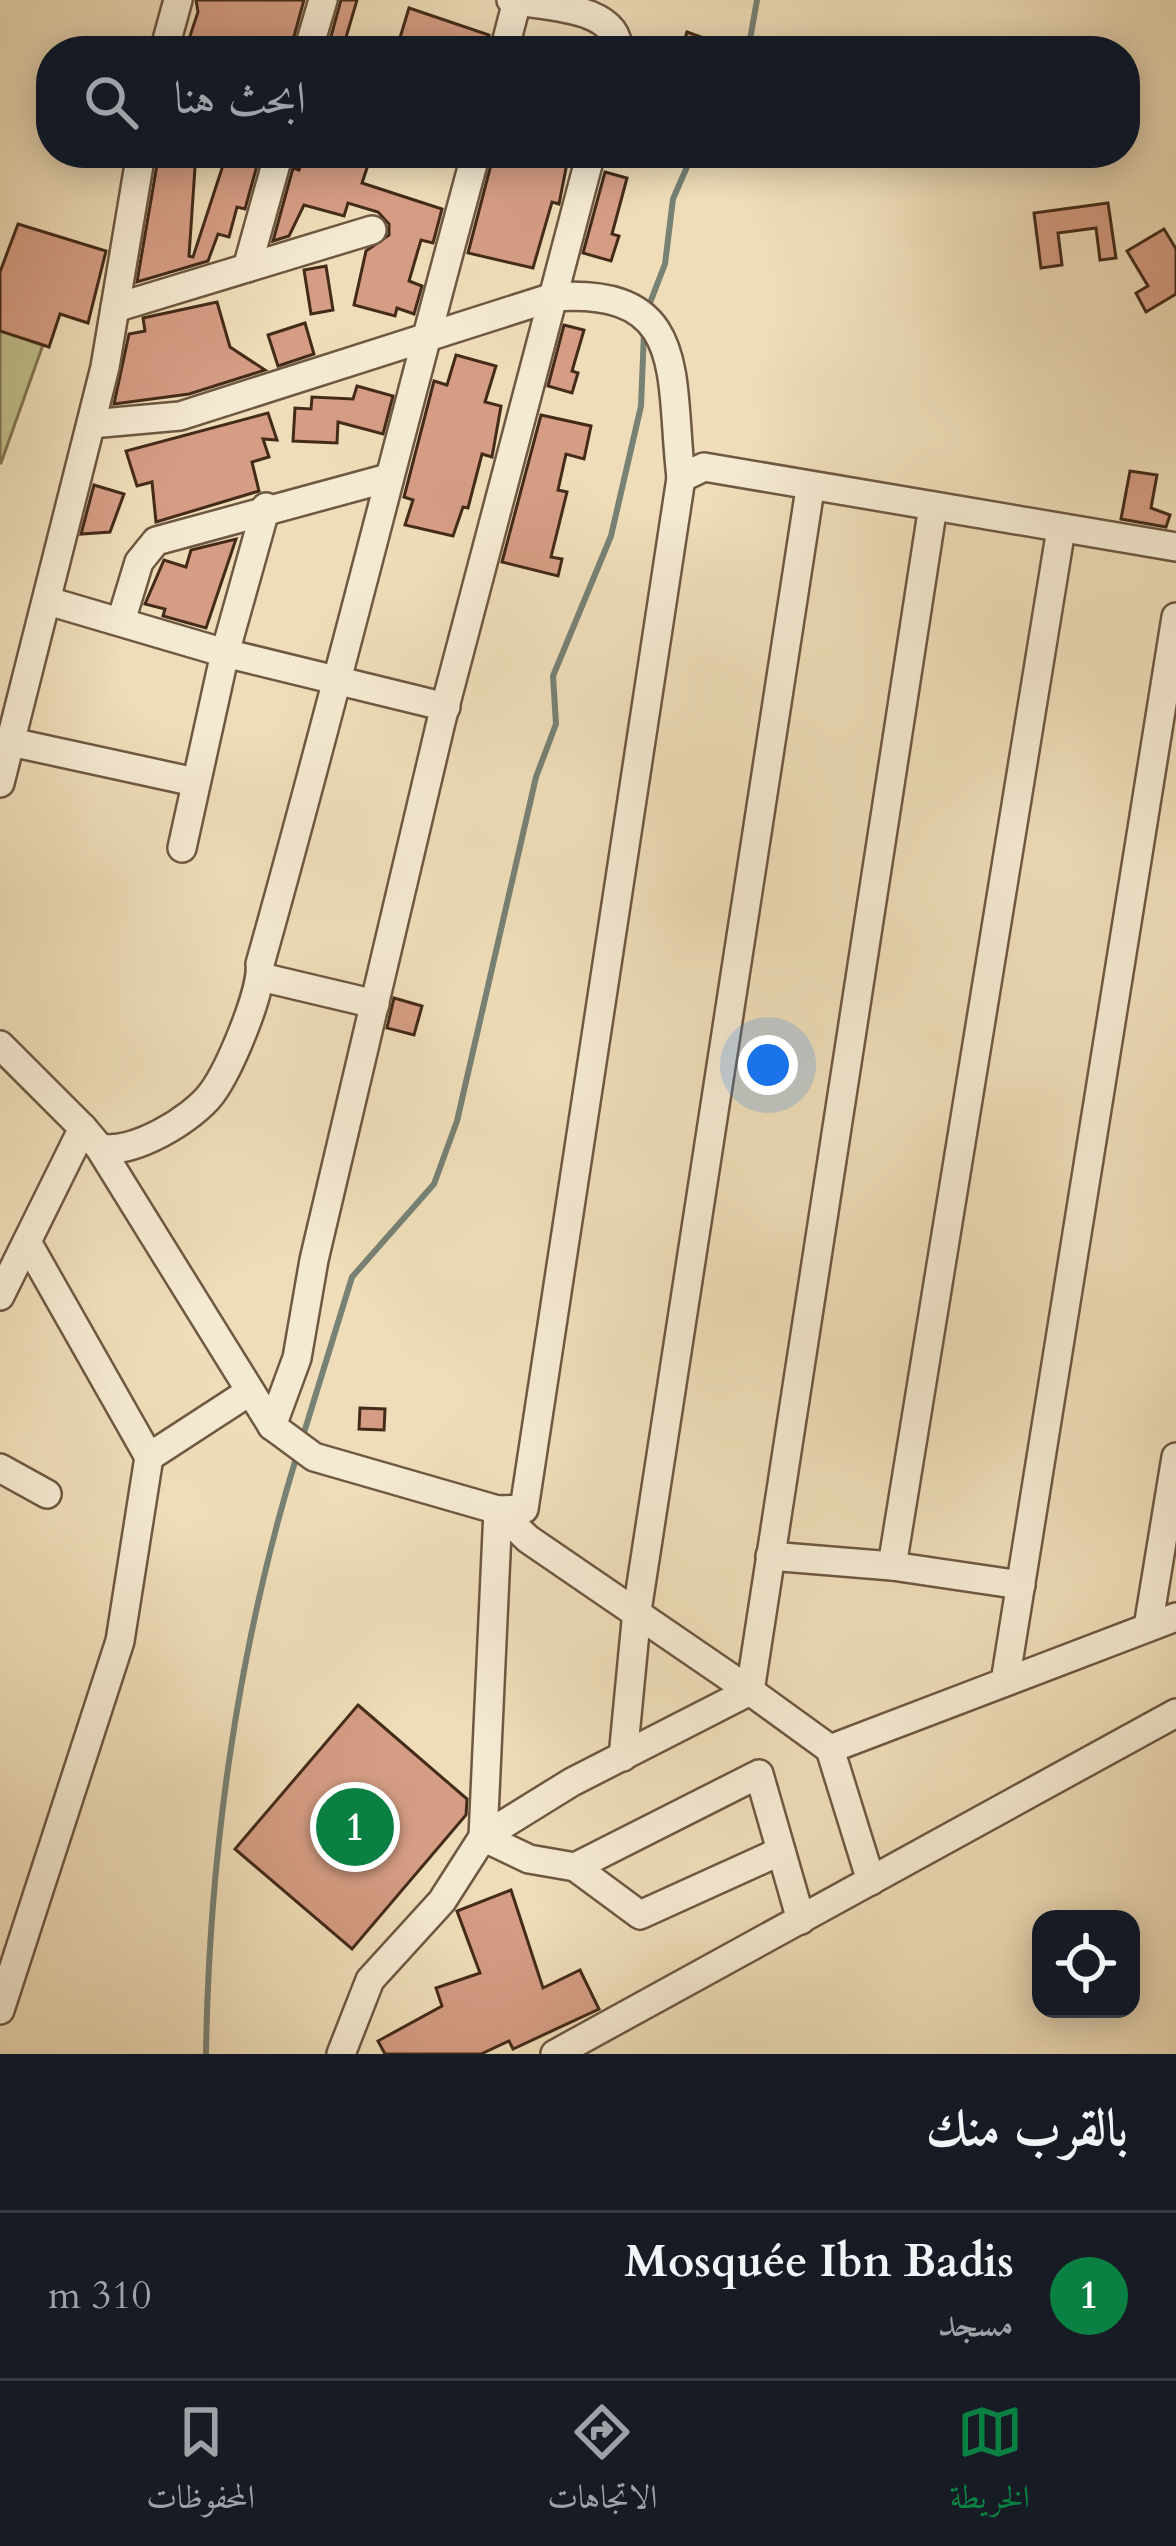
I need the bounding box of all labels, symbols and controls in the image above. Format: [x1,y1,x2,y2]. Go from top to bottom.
search box [36,36,1140,168]
text: ابحث هنا [174,68,306,129]
icon: search [78,69,144,135]
your location [738,1035,798,1095]
pin: 1 [316,1782,394,1872]
map controls [1032,1910,1140,2018]
button: locate [1032,1910,1140,2018]
text: بالقرب منك [926,2094,1128,2164]
text: Mosquée Ibn Badis [624,2231,1014,2292]
text: 310 m [48,2269,151,2322]
text: 1 [1079,2269,1099,2322]
text: مسجد [937,2297,1014,2350]
tab: المحفوظات [146,2399,255,2529]
tab: الاتجاهات [547,2399,657,2529]
tab: الخريطة [950,2399,1030,2529]

